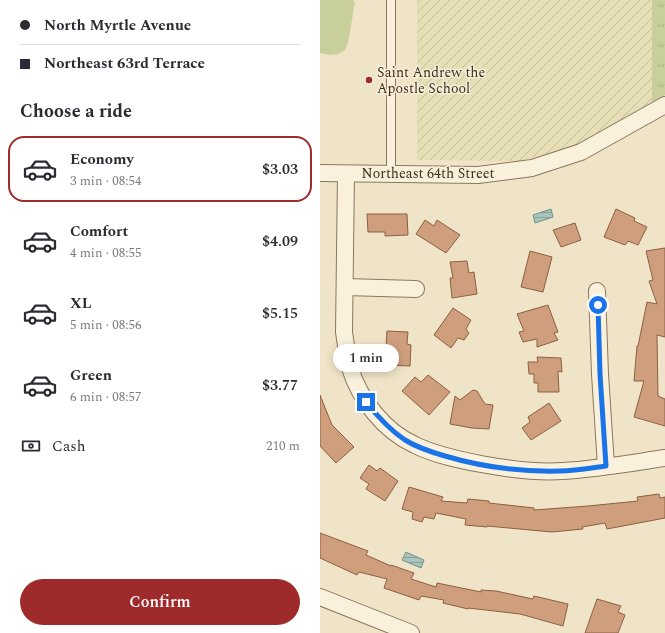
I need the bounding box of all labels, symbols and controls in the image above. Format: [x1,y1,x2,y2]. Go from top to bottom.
text: North Myrtle Avenue [44,14,191,37]
text: Northeast 63rd Terrace [44,52,205,75]
place label: Saint Andrew the Apostle School [377,62,485,99]
marker: Saint Andrew the Apostle School [364,75,374,85]
text: Choose a ride [20,98,132,125]
text: Economy [70,148,134,171]
icon: car [22,151,58,187]
text: $3.03 [262,158,298,181]
street label: Northeast 64th Street [362,163,494,184]
text: 3 min · 08:54 [70,171,142,191]
text: Comfort [70,220,128,243]
icon: car [22,223,58,259]
text: $4.09 [262,230,298,253]
text: 4 min · 08:55 [70,243,142,263]
text: XL [70,292,91,315]
icon: car [22,295,58,331]
route start [589,296,607,314]
text: $5.15 [262,302,298,325]
text: 5 min · 08:56 [70,315,142,335]
callout: 1 min [333,344,399,372]
text: 1 min [349,348,383,368]
text: Green [70,364,112,387]
icon: car [22,367,58,403]
text: $3.77 [262,374,298,397]
text: 6 min · 08:57 [70,387,142,407]
route end [357,393,375,411]
icon: cash [20,435,42,457]
text: Cash [52,435,85,458]
text: 210 m [266,436,300,456]
button: Confirm [20,579,300,625]

